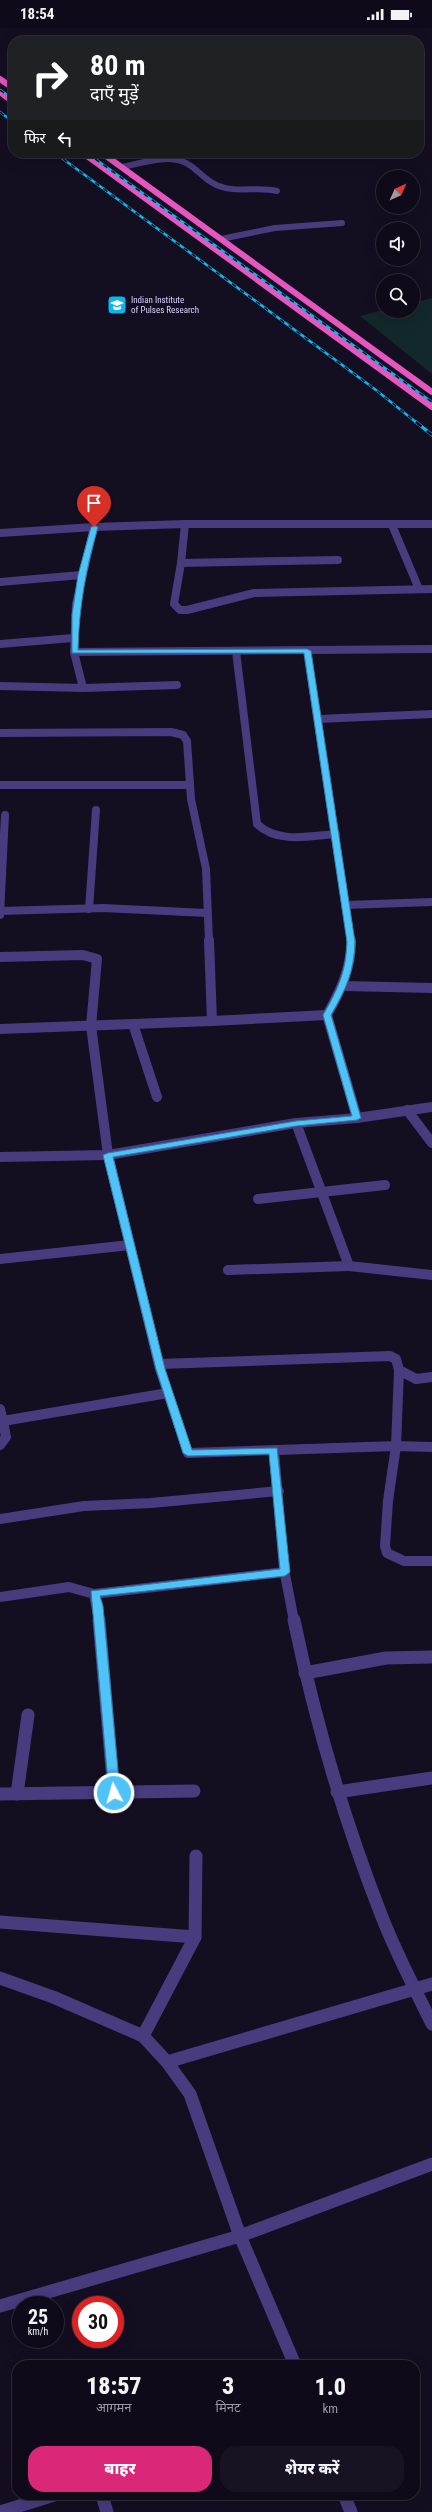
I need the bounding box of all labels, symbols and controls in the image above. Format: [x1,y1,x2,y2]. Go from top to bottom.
text: 18:54 [20,5,54,23]
text: 80 m [90,49,146,82]
icon: right [24,52,76,104]
text: दाएँ मुड़ें [90,83,139,104]
icon: left [54,128,76,150]
text: फिर [24,129,46,147]
north arrow [376,170,420,214]
map controls [376,170,420,318]
button: sound [376,222,420,266]
button: search [376,274,420,318]
school or university icon: Indian Institute of Pulses Research [106,294,128,316]
place label: Indian Institute of Pulses Research [131,295,199,315]
pin [77,486,111,527]
icon: arrive [83,492,105,514]
position arrow [93,1772,135,1814]
speed limit sign: 30 [72,2296,124,2348]
text: 25 [28,2305,48,2329]
text: km/h [28,2326,48,2337]
text: 18:57 [86,2372,142,2400]
text: 3 [222,2372,234,2400]
text: 1.0 [314,2373,346,2401]
text: आगमन [96,2400,132,2415]
text: मिनट [216,2400,240,2415]
text: km [322,2401,338,2416]
button: बाहर [28,2446,212,2492]
button: शेयर करें [220,2446,404,2492]

